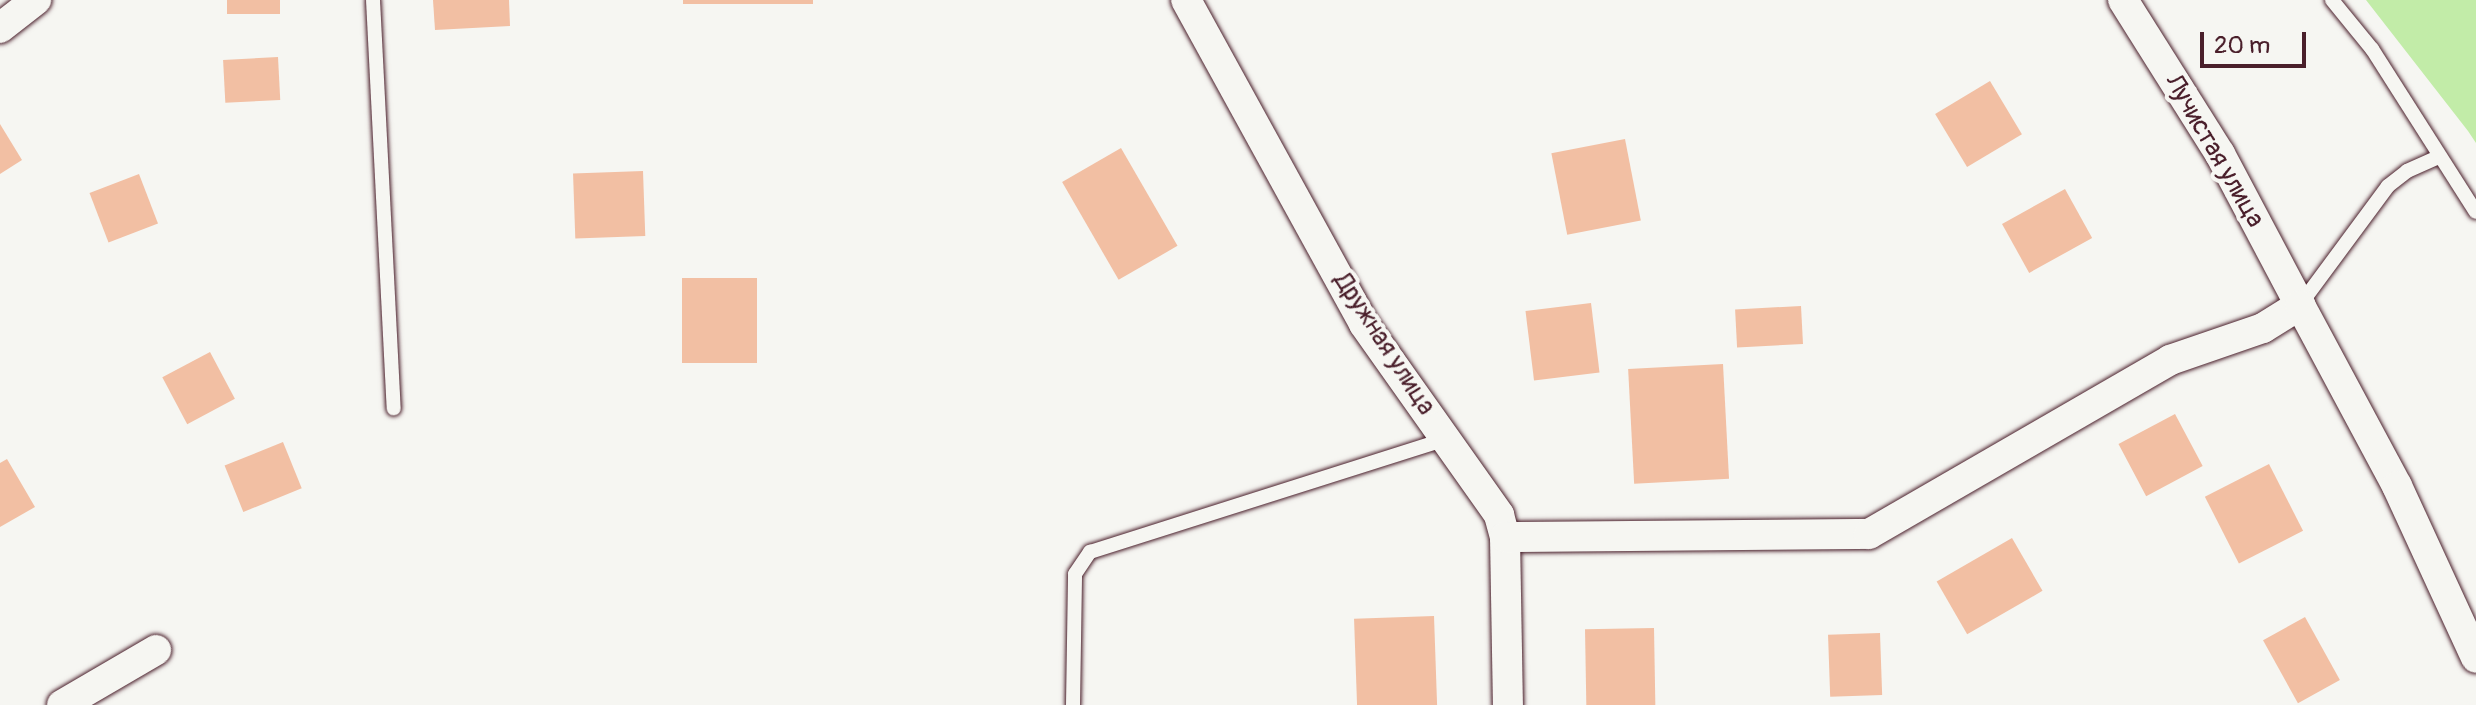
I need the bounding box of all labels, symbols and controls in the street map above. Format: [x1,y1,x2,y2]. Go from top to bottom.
scale bar [2204,16,2310,66]
text: 20 m [2214,31,2270,60]
street label: Лучистая улица [2158,69,2270,233]
street label: Дружная улица [1326,267,1442,421]

